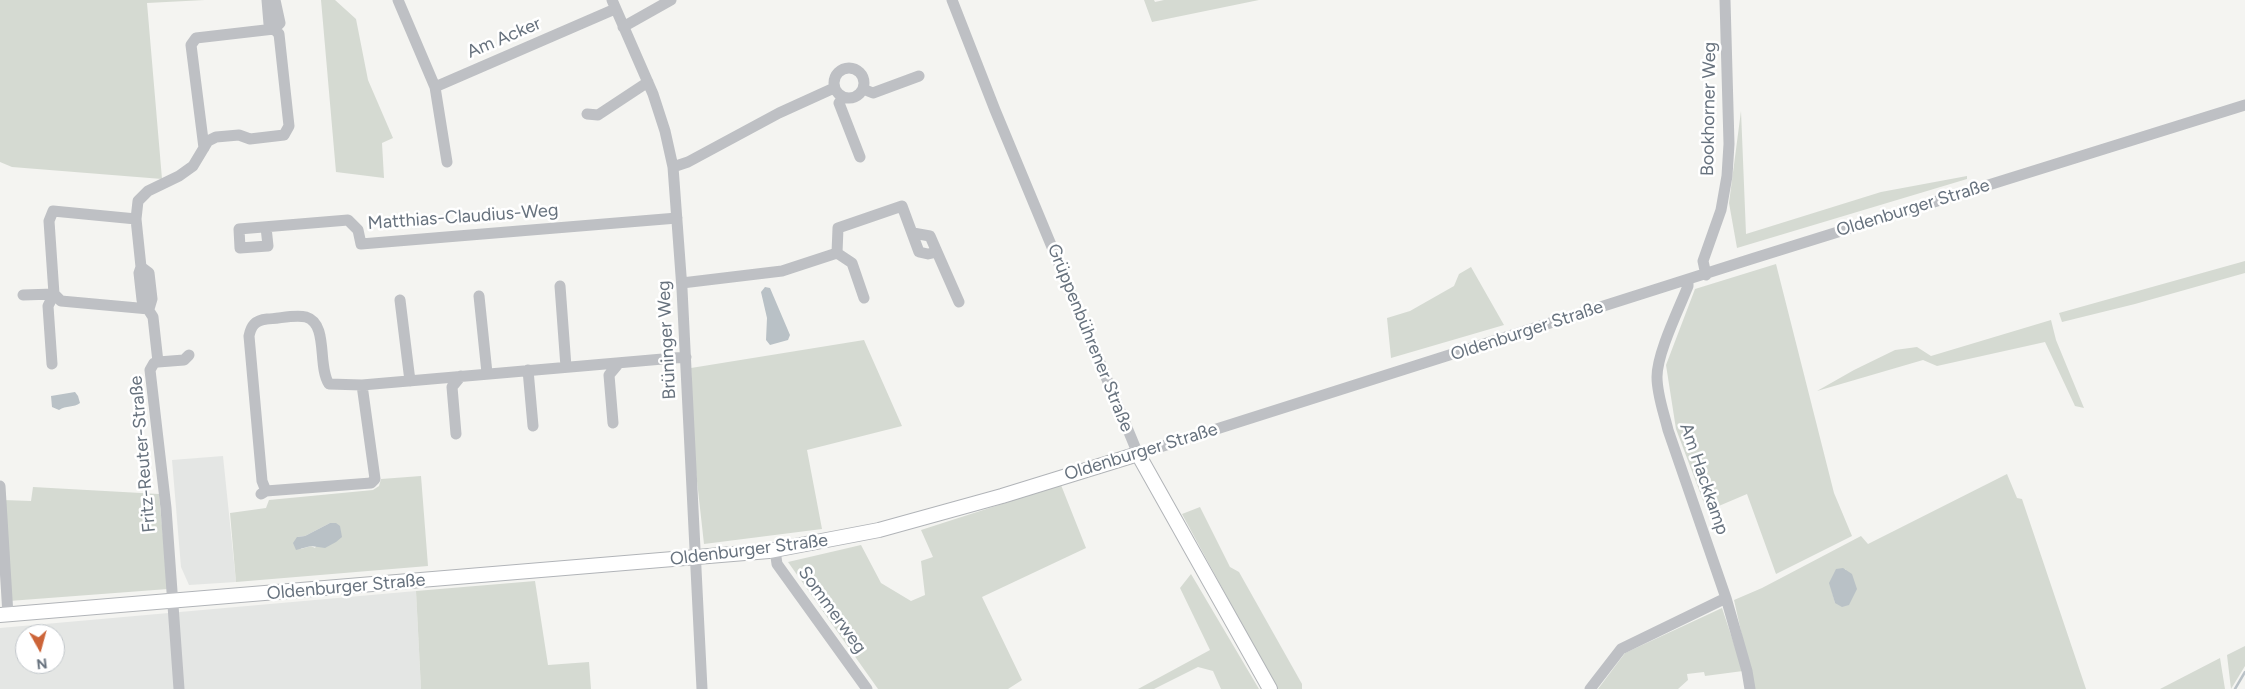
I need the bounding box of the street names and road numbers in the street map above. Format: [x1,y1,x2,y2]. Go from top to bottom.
street label: Am Acker [464,13,544,63]
street label: Bookhorner Weg [1697,42,1721,176]
street label: Oldenburger Straße [1834,174,1992,242]
street label: Matthias-Claudius-Weg [367,200,559,234]
street label: Grüppenbührener Straße [1042,241,1138,435]
street label: Brüninger Weg [653,280,681,400]
street label: Oldenburger Straße [1448,296,1606,366]
street label: Fritz-Reuter-Straße [125,375,161,533]
street label: Oldenburger Straße [1062,418,1220,486]
street label: Am Hackkamp [1675,420,1733,538]
street label: Oldenburger Straße [669,530,829,570]
street label: Sommerweg [793,562,871,658]
street label: Oldenburger Straße [266,569,426,605]

